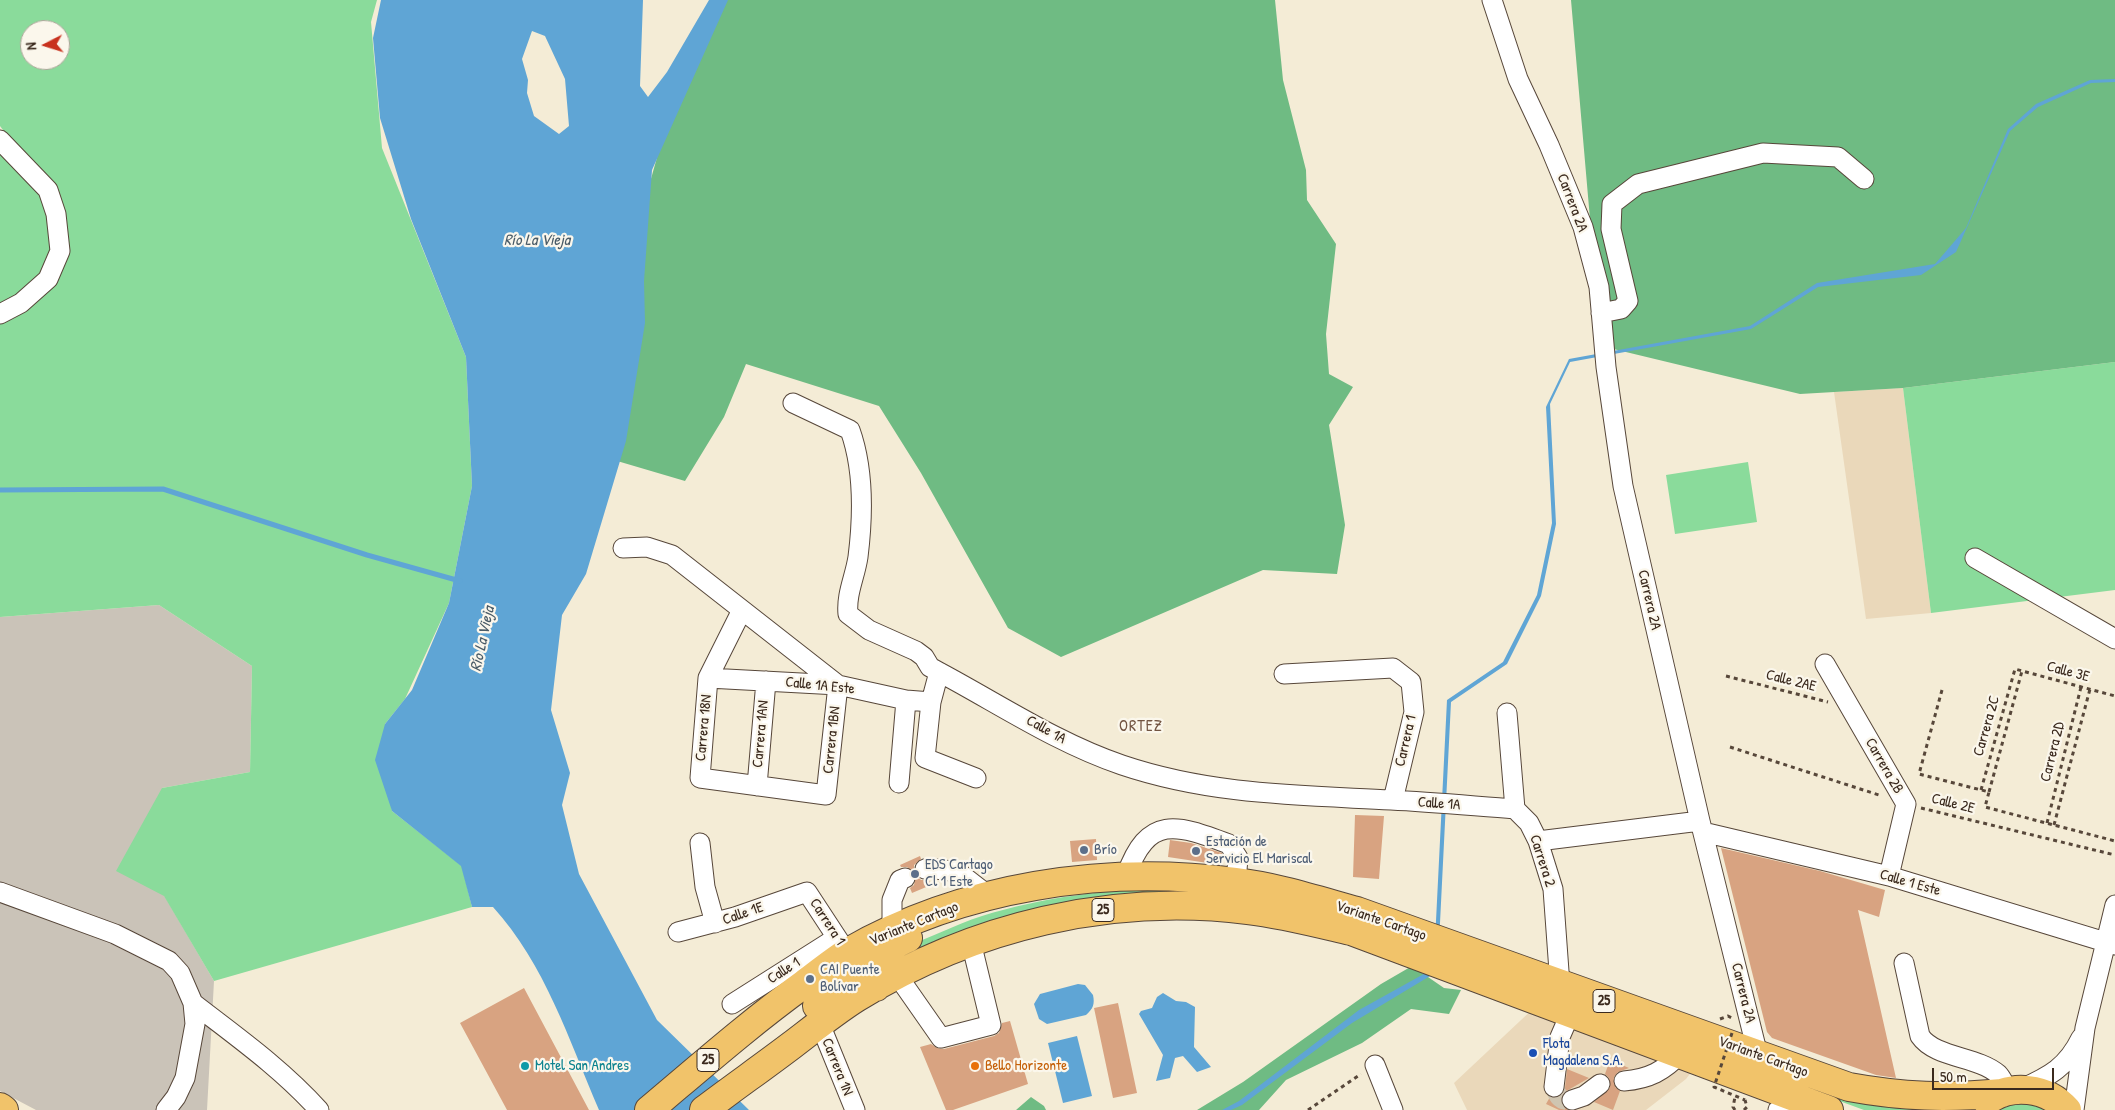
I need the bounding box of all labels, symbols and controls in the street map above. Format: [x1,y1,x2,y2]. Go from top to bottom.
north arrow [20,20,70,70]
text: N [21,42,40,51]
street label: Carrera 2A [1553,171,1591,235]
water label: Río La Vieja [504,231,570,251]
street label: Carrera 2A [1633,568,1665,632]
water label: Río La Vieja [467,605,499,673]
street label: Calle 3E [2045,658,2091,686]
street label: Calle 2AE [1764,666,1818,696]
street label: Calle 1A Este [784,673,856,699]
street label: Carrera 18N [692,694,716,762]
street label: Carrera 2C [1970,694,2004,758]
street label: Carrera 1AN [749,700,773,768]
street label: Carrera 1BN [820,705,844,775]
street label: Calle 1A [1023,712,1069,748]
street label: Carrera 1 [1391,714,1421,768]
district label: ORTEZ [1118,717,1164,737]
street label: Carrera 2D [2037,720,2069,784]
street label: Carrera 2B [1861,735,1907,797]
street label: Calle 2E [1930,790,1976,818]
street label: Calle 1A [1417,794,1461,814]
place label: Estación de Servicio El Mariscal [1206,833,1312,868]
street label: Carrera 2 [1525,833,1559,889]
place label: Brío [1094,841,1117,859]
marker: Brío [1078,844,1090,856]
marker: Estación de Servicio El Mariscal [1190,845,1202,857]
place label: EDS Cartago Cl 1 Este [925,856,993,891]
street label: Calle 1 Este [1878,866,1942,900]
marker: EDS Cartago Cl 1 Este [909,868,921,880]
street label: Carrera 1 [805,895,849,949]
street label: Variante Cartago [1333,897,1429,945]
street label: Variante Cartago [867,898,961,950]
road number: 25 [1092,898,1114,922]
street label: Calle 1E [720,899,766,929]
street label: Calle 1 [764,954,804,988]
place label: CAI Puente Bolívar [820,961,880,996]
street label: Carrera 2A [1727,961,1759,1025]
marker: CAI Puente Bolívar [804,973,816,985]
road number: 25 [1593,989,1615,1012]
street label: Variante Cartago [1716,1032,1810,1082]
place label: Flota Magdalena S.A. [1543,1035,1623,1070]
street label: Carrera 1N [817,1036,857,1098]
marker: Flota Magdalena S.A. [1527,1047,1539,1059]
road number: 25 [697,1048,719,1072]
place label: Motel San Andres [535,1057,629,1075]
place label: Bello Horizonte [985,1057,1067,1075]
scale bar [1935,1058,2058,1090]
marker: Motel San Andres [519,1060,531,1072]
marker: Bello Horizonte [969,1060,981,1072]
text: 50 m [1940,1066,1967,1087]

